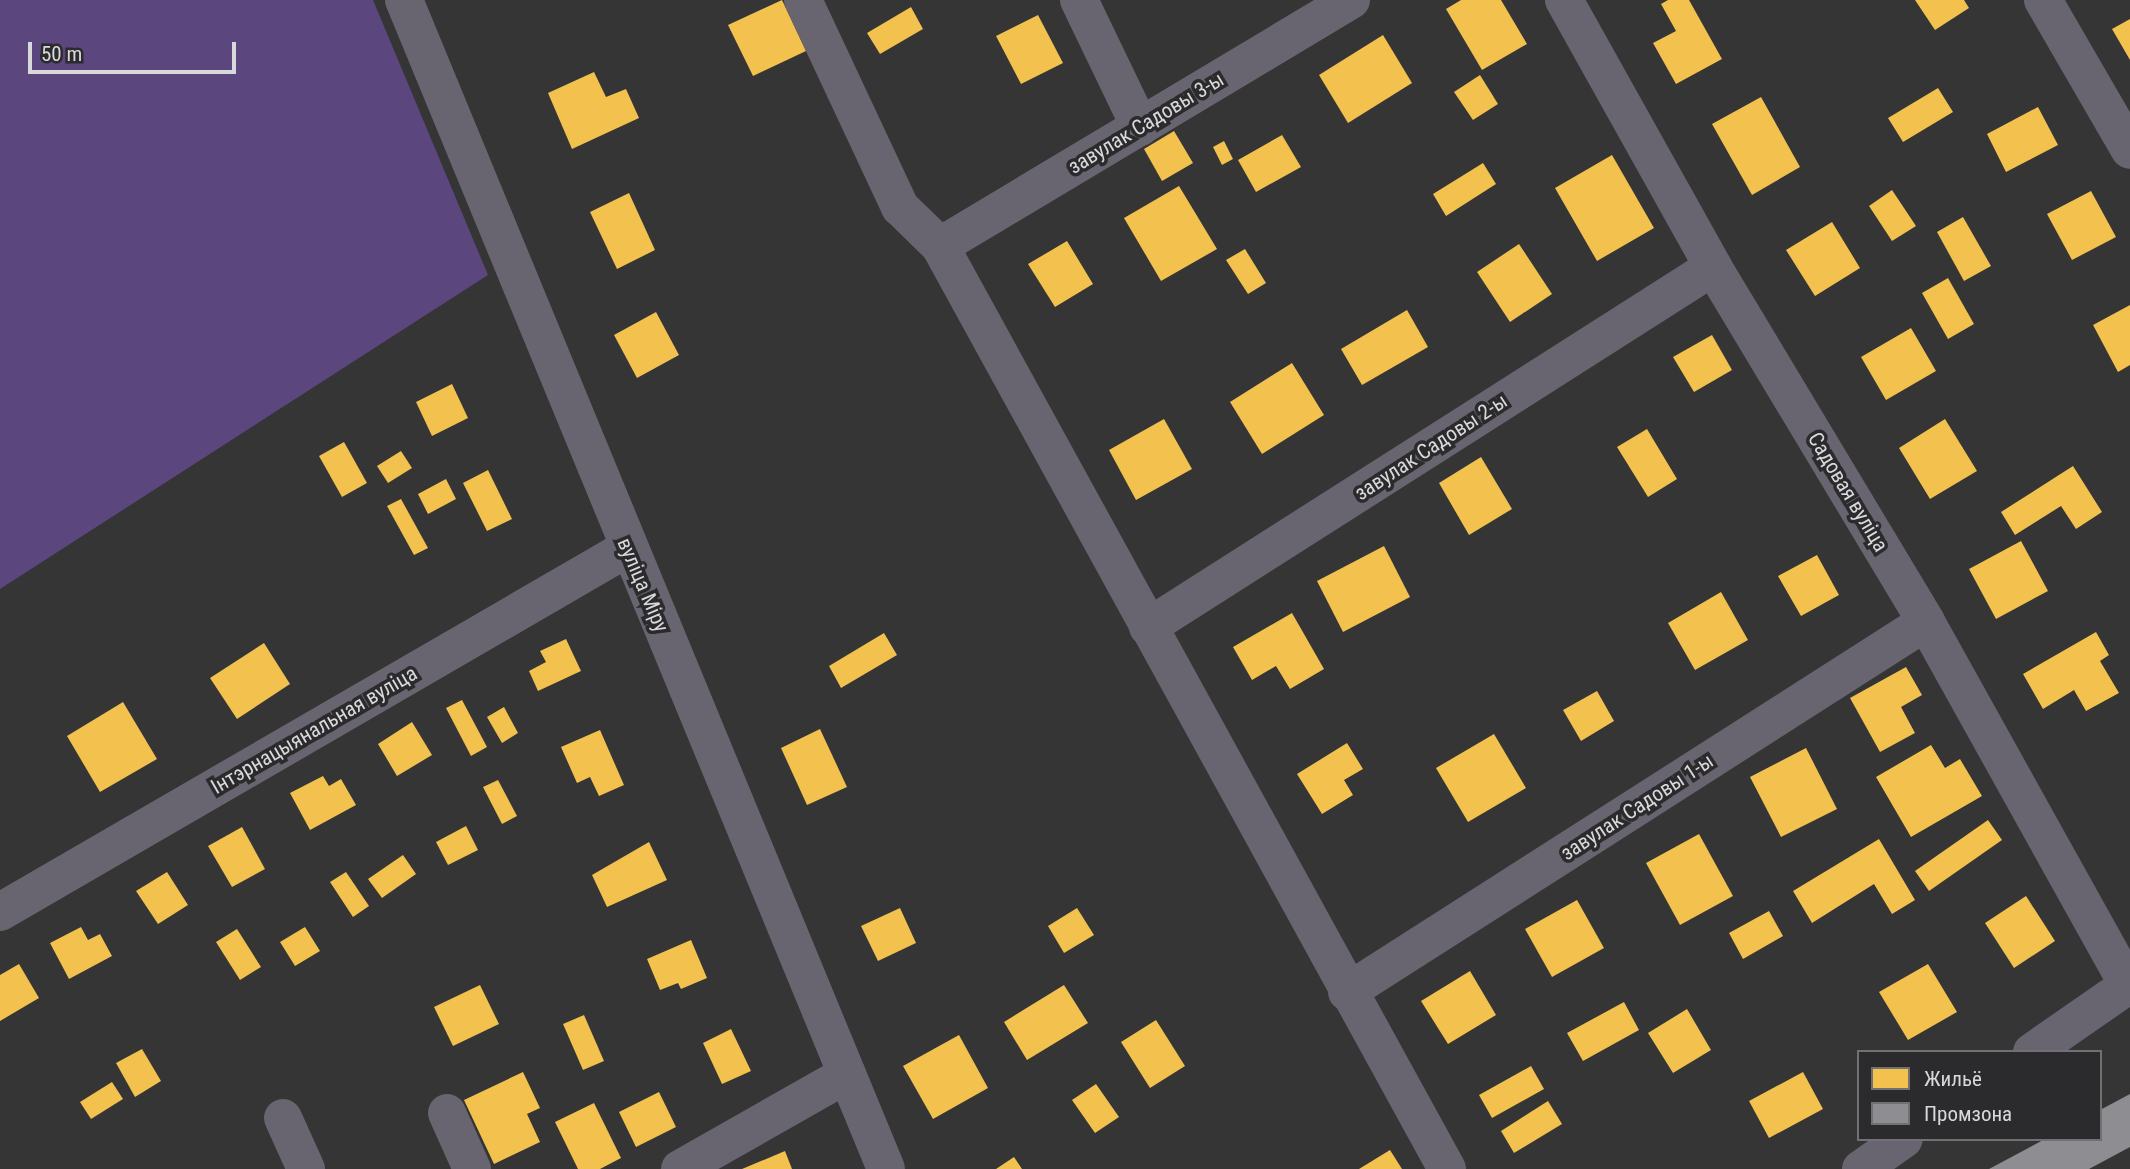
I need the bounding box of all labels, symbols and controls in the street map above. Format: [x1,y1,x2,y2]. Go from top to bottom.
scale bar [32,28,240,72]
text: 50 m [41,42,82,66]
street label: завулак Садовы 3-ы [1064,67,1228,179]
street label: завулак Садовы 2-ы [1350,388,1512,506]
street label: Садовая вуліца [1803,428,1893,556]
street label: вуліца Міру [612,534,674,636]
street label: Інтэрнацыянальная вуліца [206,661,422,799]
street label: завулак Садовы 1-ы [1556,748,1718,866]
legend [1857,1050,2102,1141]
text: Жильё [1924,1067,1982,1091]
text: Промзона [1924,1102,2012,1126]

